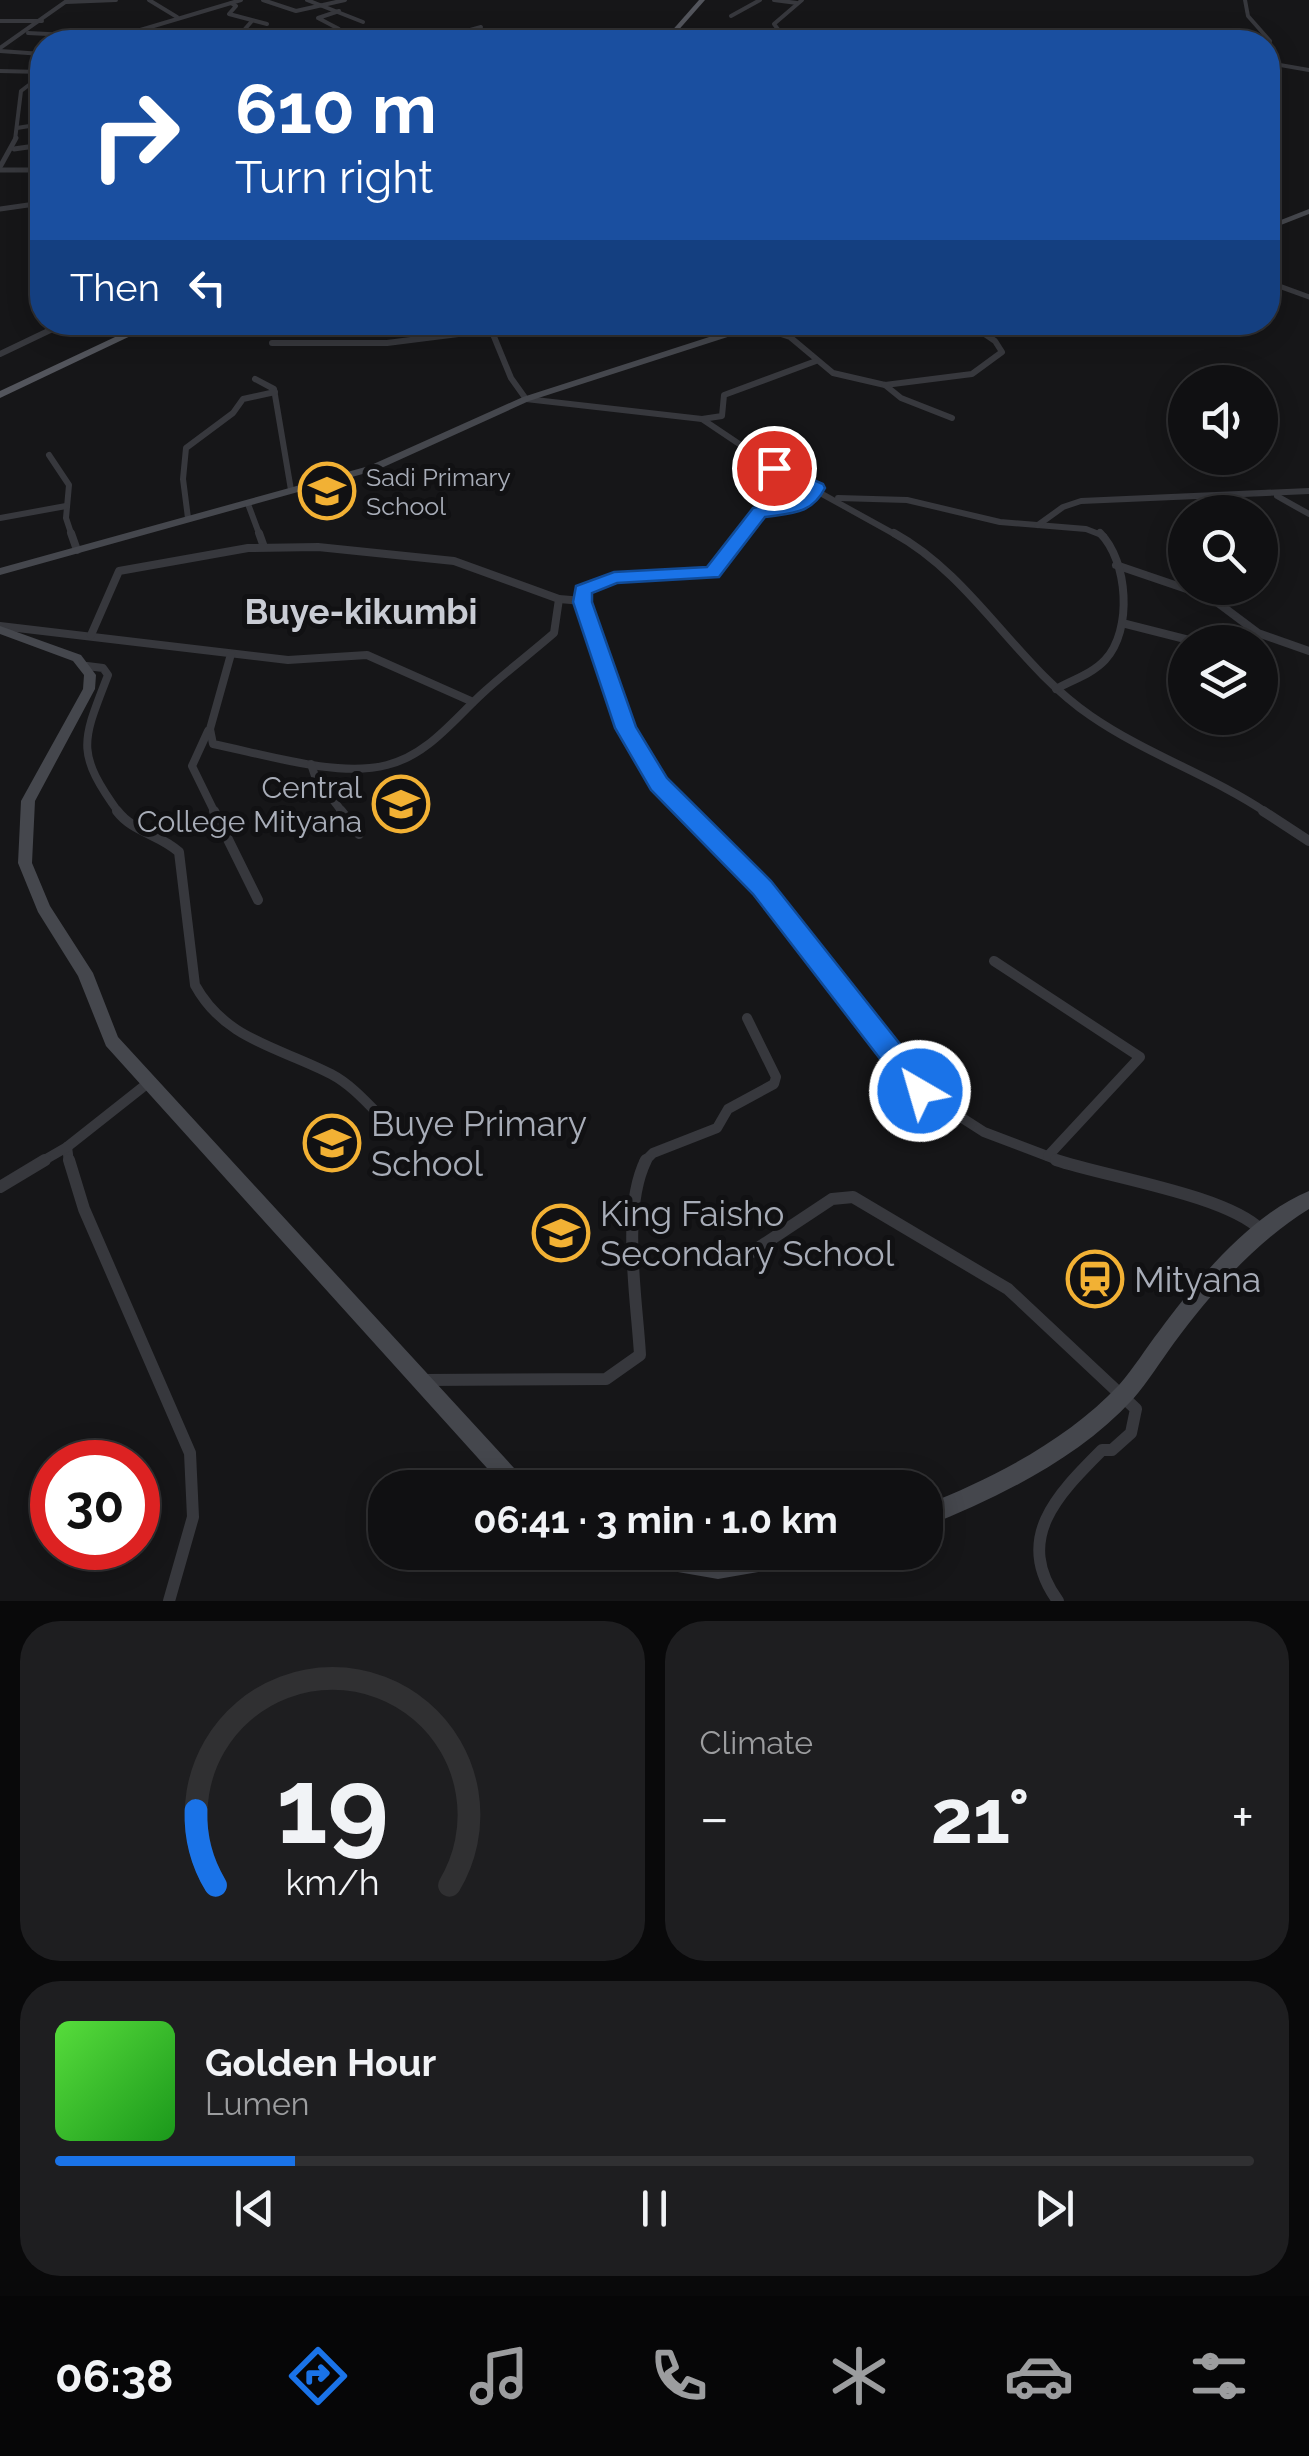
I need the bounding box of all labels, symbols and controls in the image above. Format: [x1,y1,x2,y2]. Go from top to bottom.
text: 610 m [235,67,437,149]
icon: right [70,70,200,200]
text: Turn right [235,151,433,204]
icon: left [180,260,235,315]
text: Then [70,265,160,310]
map controls [1168,365,1278,735]
button: sound [1168,365,1278,475]
pin [732,426,817,511]
icon: arrive [747,441,802,496]
school or university icon: Sadi Primary School [297,461,357,521]
place label: Sadi Primary School [366,462,511,521]
button: search [1168,495,1278,605]
district label: Buye-kikumbi [245,591,477,632]
button: layers [1168,625,1278,735]
place label: Central College Mityana [137,770,363,839]
school or university icon: Central College Mityana [371,774,431,834]
position arrow [868,1039,972,1143]
place label: Buye Primary School [371,1103,587,1184]
school or university icon: Buye Primary School [302,1113,362,1173]
place label: King Faisho Secondary School [600,1193,895,1274]
school or university icon: King Faisho Secondary School [531,1203,591,1263]
station icon: Mityana [1065,1249,1125,1309]
place label: Mityana [1134,1259,1261,1300]
speed limit sign: 30 [30,1440,160,1570]
text: 06:41 · 3 min · 1.0 km [473,1497,838,1542]
text: Climate [700,1724,813,1761]
text: 19 [276,1745,389,1867]
text: 21° [931,1772,1030,1861]
text: − [700,1785,729,1850]
text: + [1231,1785,1254,1850]
text: km/h [285,1861,379,1903]
text: Golden Hour [205,2040,436,2085]
text: Lumen [205,2085,309,2122]
icon: previous [227,2181,282,2236]
icon: pause [627,2181,682,2236]
icon: next [1027,2181,1082,2236]
icon: directions [283,2341,353,2411]
icon: music [464,2341,534,2411]
icon: phone [644,2341,714,2411]
icon: climate [824,2341,894,2411]
icon: car [1004,2341,1074,2411]
icon: filters [1184,2341,1254,2411]
text: 06:38 [55,2350,173,2403]

